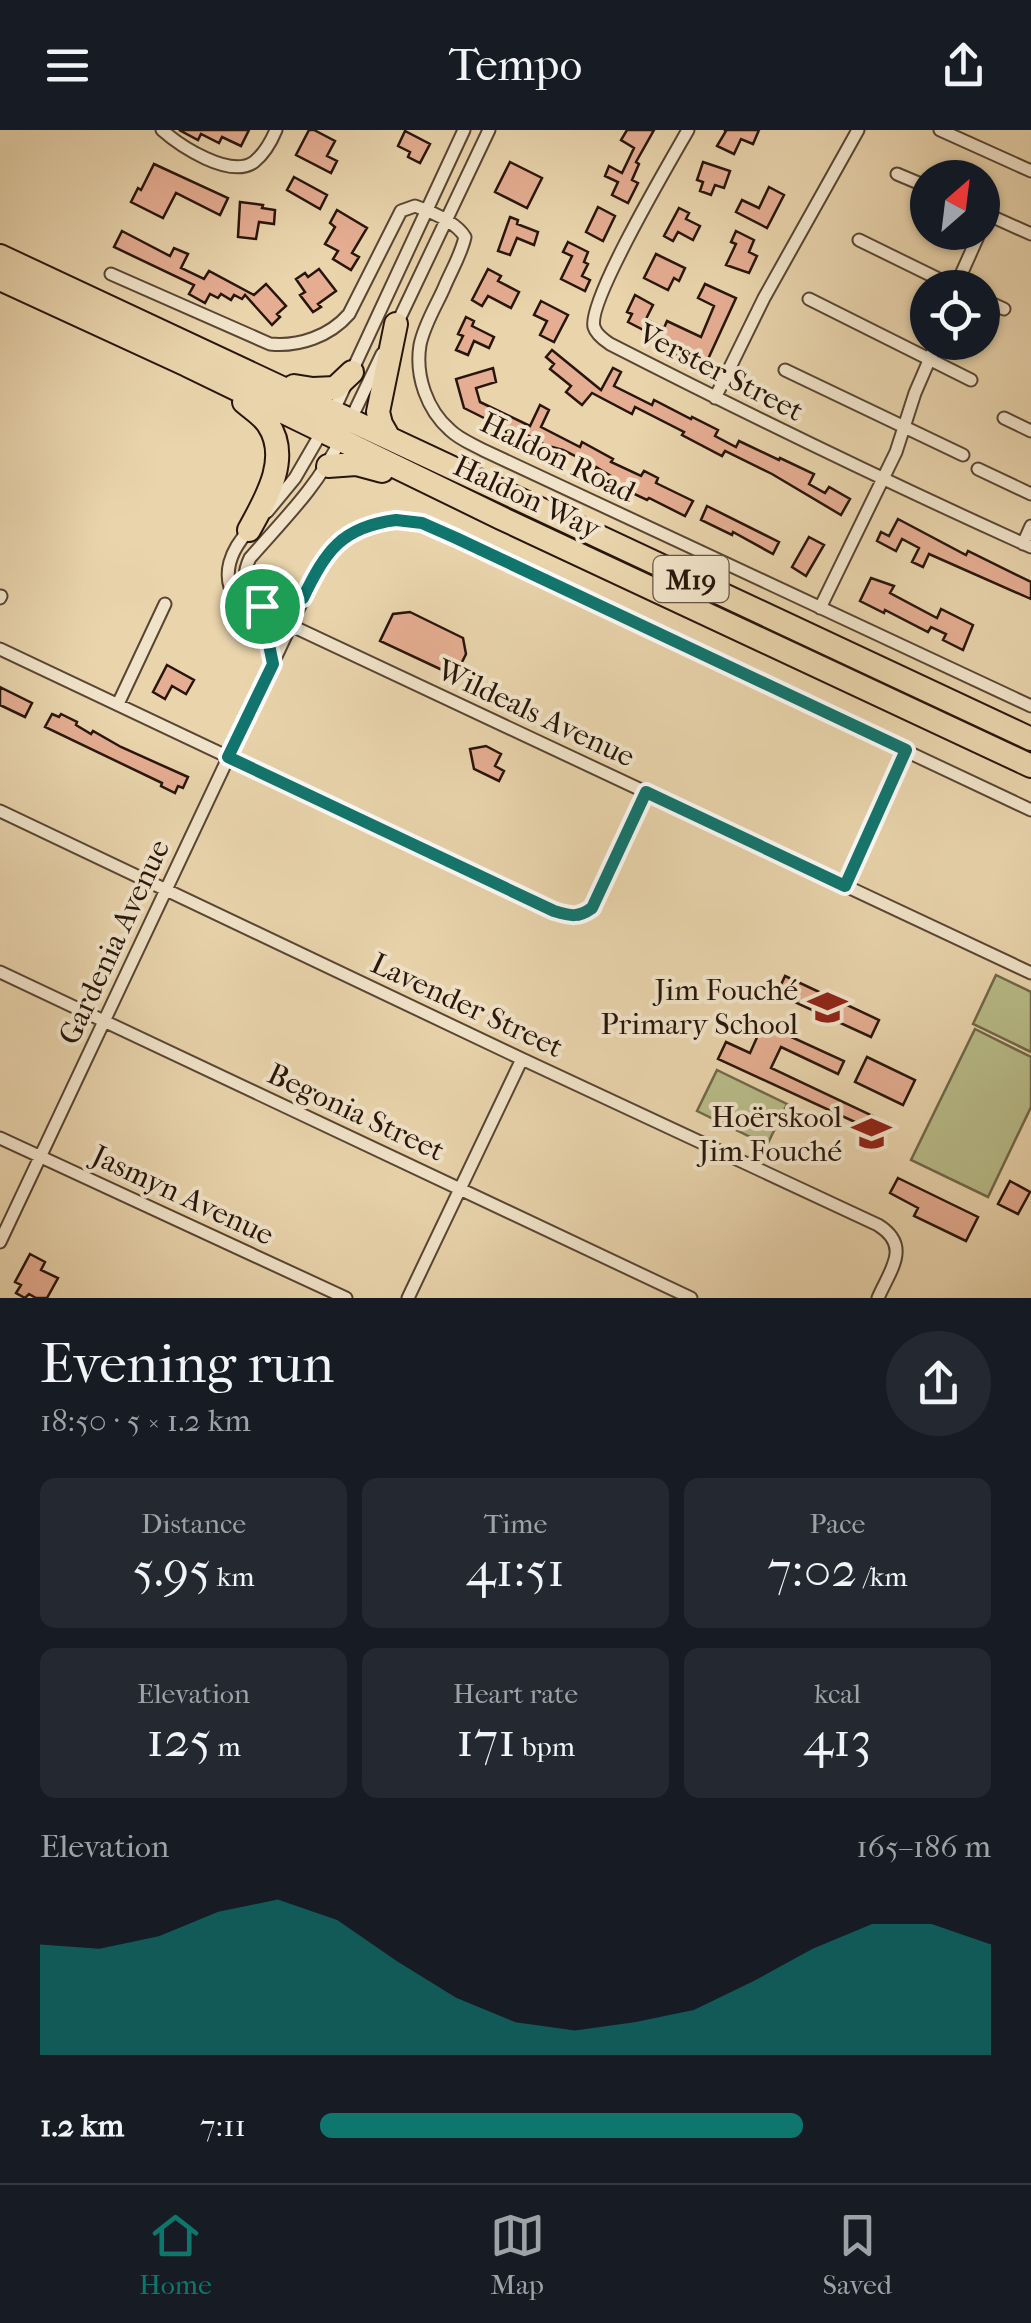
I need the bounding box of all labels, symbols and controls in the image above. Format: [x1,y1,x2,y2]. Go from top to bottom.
icon: menu [40,38,95,93]
icon: share [936,38,991,93]
text: Tempo [449,39,582,92]
north arrow [910,160,1000,250]
map controls [910,160,1000,360]
button: locate [910,270,1000,360]
street label: Verster Street [632,315,809,429]
street label: Haldon Road [475,405,641,510]
street label: Haldon Way [448,448,607,547]
road number: M19 [654,556,728,602]
pin [220,564,305,649]
icon: arrive [235,579,290,634]
street label: Wildeals Avenue [431,652,640,775]
street label: Gardenia Avenue [52,834,177,1050]
street label: Lavender Street [365,946,569,1065]
place label: Jim Fouché Primary School [601,973,798,1042]
school or university icon: Jim Fouché Primary School [807,986,849,1028]
street label: Begonia Street [262,1056,450,1169]
place label: Hoërskool Jim Fouché [696,1100,842,1169]
school or university icon: Hoërskool Jim Fouché [851,1113,893,1155]
street label: Jasmyn Avenue [85,1137,279,1253]
button: share [886,1331,991,1436]
text: Evening run [40,1332,334,1396]
text: 18:50 · 5 × 1.2 km [40,1402,251,1439]
text: Distance [141,1507,246,1540]
text: Time [484,1507,547,1540]
text: Pace [810,1507,865,1540]
text: 5.95 [132,1540,211,1599]
text: 41:51 [466,1540,565,1599]
text: 7:02 [767,1540,857,1599]
text: km [211,1560,255,1593]
text: /km [857,1560,908,1593]
text: Elevation [137,1677,250,1710]
text: Heart rate [453,1677,578,1710]
text: kcal [814,1677,861,1710]
text: 125 [146,1710,211,1769]
text: 171 [456,1710,516,1769]
text: 413 [804,1710,871,1769]
text: m [211,1730,241,1763]
text: bpm [516,1730,575,1763]
text: Elevation [40,1828,169,1865]
text: 165–186 m [856,1828,991,1865]
text: 1.2 km [40,2107,124,2144]
text: 7:11 [200,2107,246,2144]
tab: Home [139,2208,212,2301]
tab: Map [490,2208,545,2301]
tab: Saved [823,2208,892,2301]

